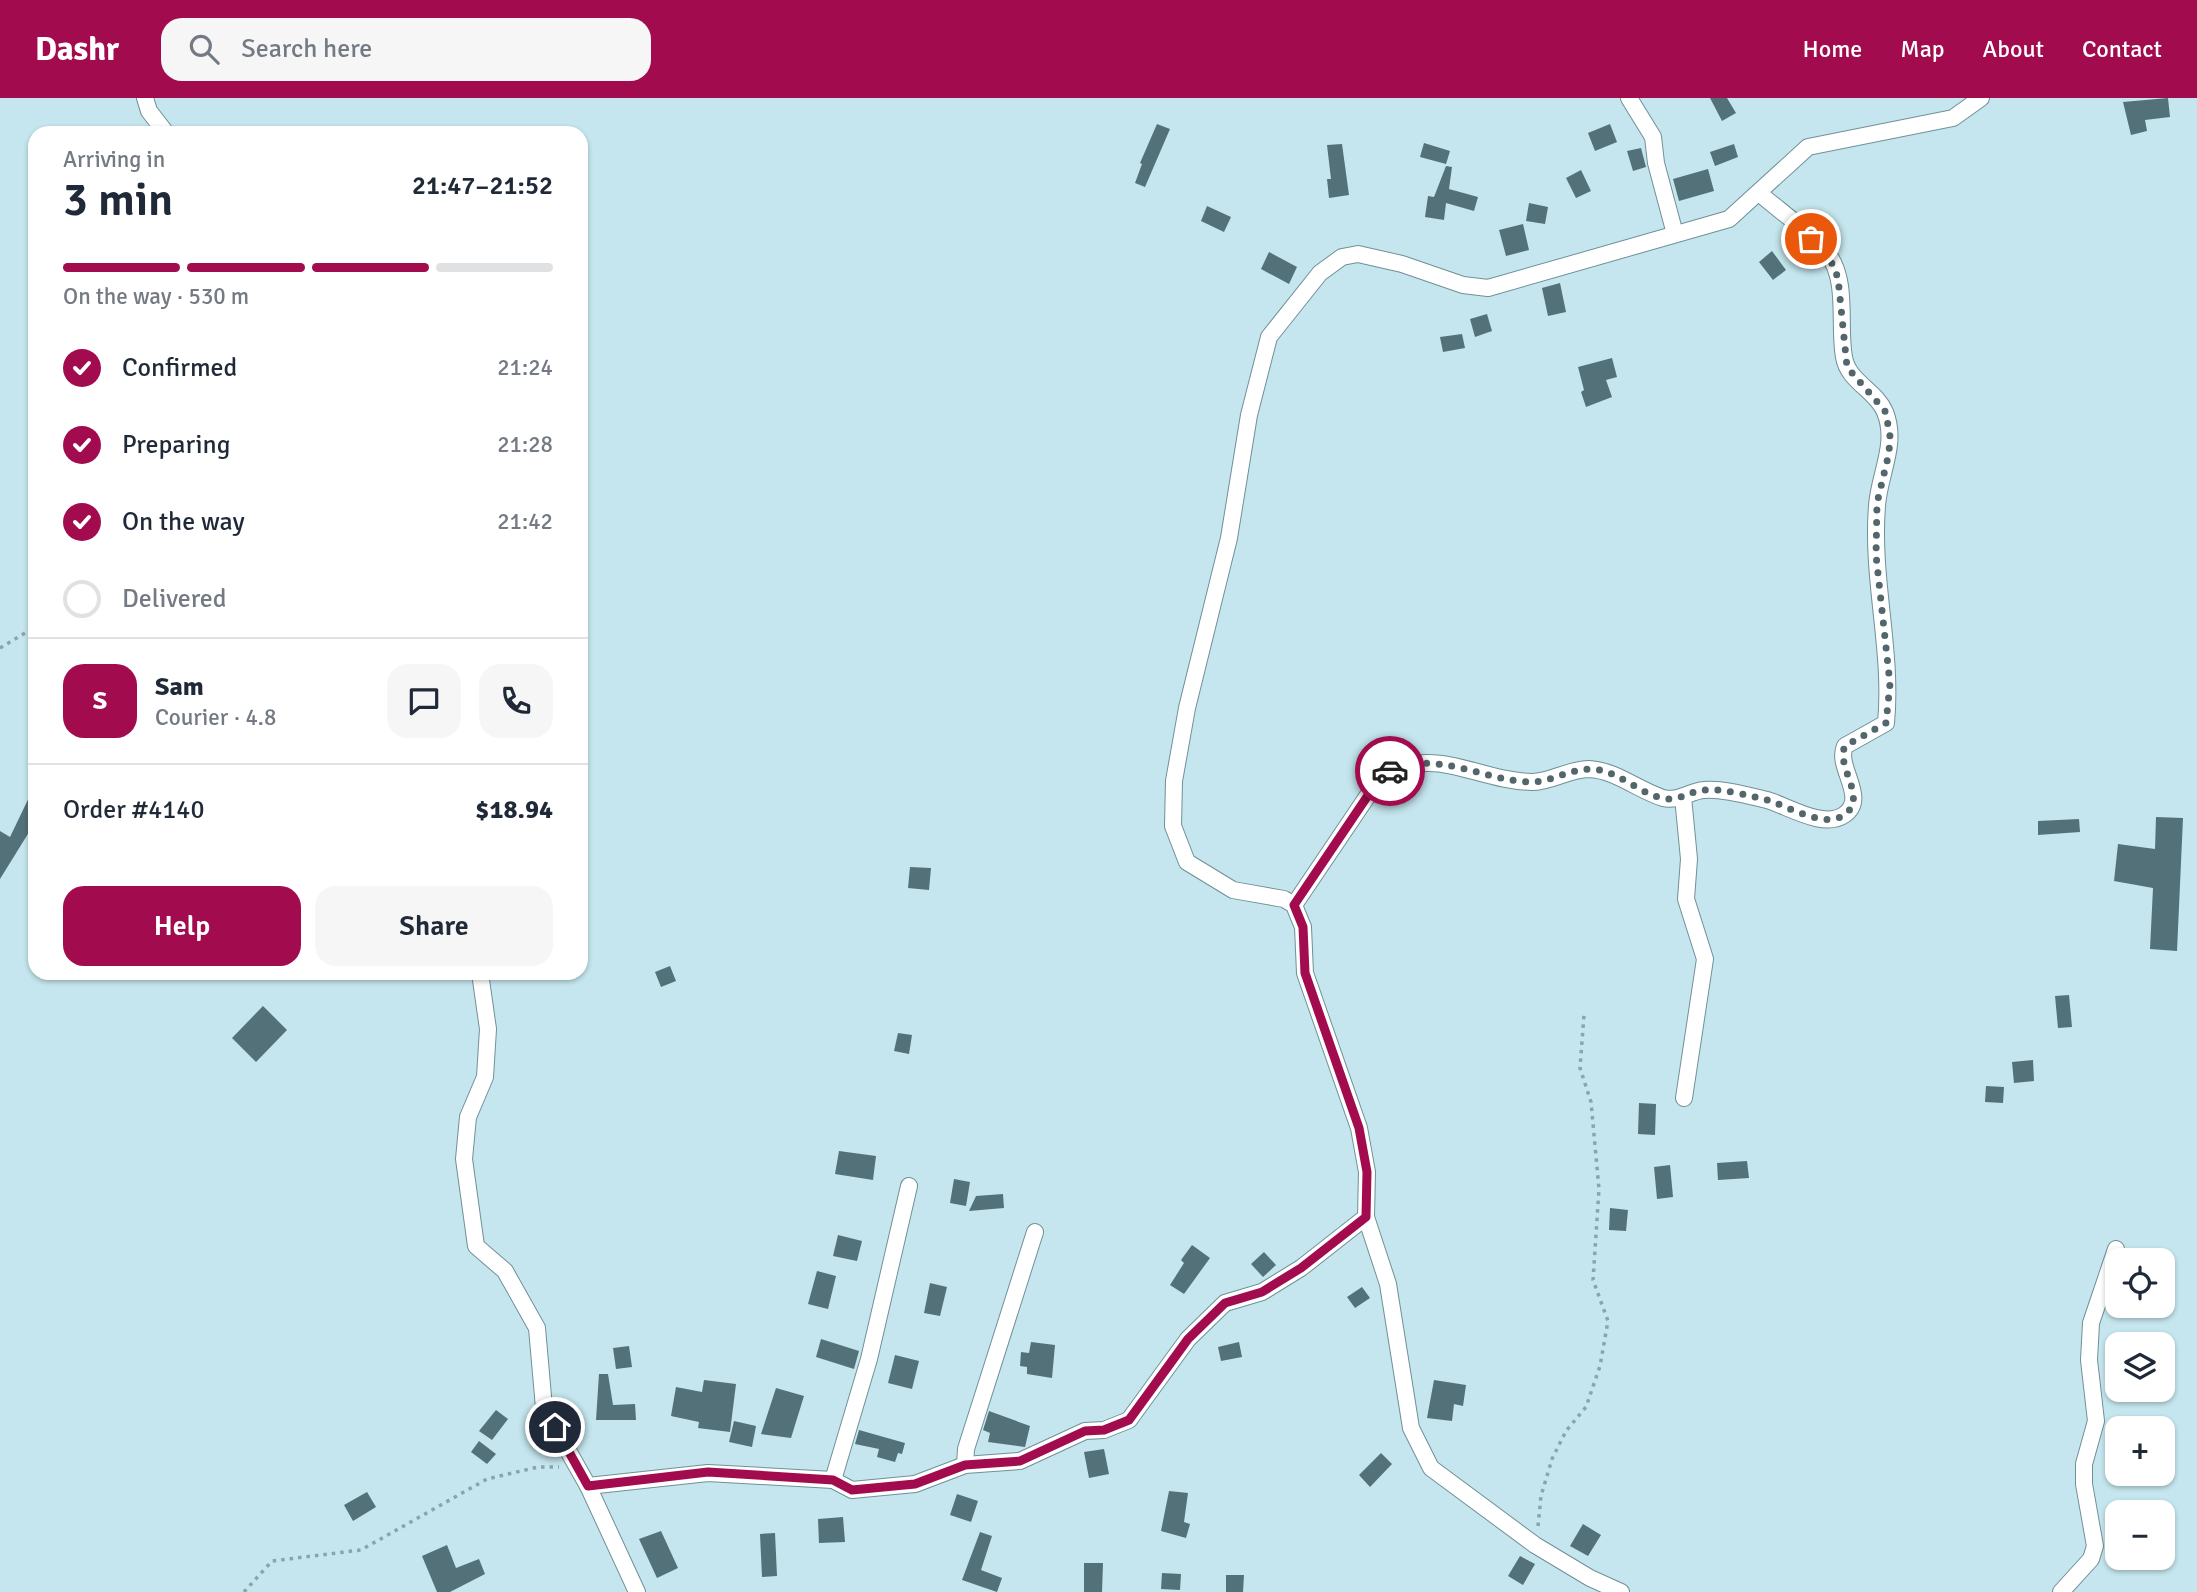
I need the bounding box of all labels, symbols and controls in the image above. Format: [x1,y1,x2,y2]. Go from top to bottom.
search box [161,18,651,81]
text: Dashr [35,29,119,70]
icon: search [185,30,223,68]
text: Search here [241,33,372,65]
text: Home [1802,34,1862,64]
text: Map [1900,34,1945,64]
text: About [1983,34,2044,64]
text: Contact [2082,34,2162,64]
text: Arriving in [63,145,165,174]
text: 21:47–21:52 [412,170,553,202]
text: 3 min [63,172,173,228]
pin [1781,209,1841,269]
icon: bag [1792,220,1830,258]
text: On the way · 530 m [63,282,249,311]
icon: check [63,349,101,387]
text: Confirmed [122,352,237,384]
text: 21:24 [497,353,553,382]
icon: check [63,426,101,464]
text: Preparing [122,429,230,461]
text: 21:28 [497,430,553,459]
icon: check [63,503,101,541]
text: On the way [122,506,245,538]
text: 21:42 [497,507,553,536]
text: Delivered [122,583,227,615]
button: chat [387,664,461,738]
button: phone [479,664,553,738]
text: Sam [155,671,204,703]
text: S [93,685,107,717]
text: Courier · 4.8 [155,703,276,732]
courier [1355,736,1425,806]
icon: car [1371,752,1409,790]
text: Order #4140 [63,794,204,826]
text: $18.94 [475,794,553,826]
button: Help [63,886,301,966]
button: Share [315,886,553,966]
map controls [2105,1248,2175,1570]
button: locate [2105,1248,2175,1318]
button: layers [2105,1332,2175,1402]
pin [525,1397,585,1457]
icon: home [536,1408,574,1446]
button: + [2105,1416,2175,1486]
button: − [2105,1500,2175,1570]

